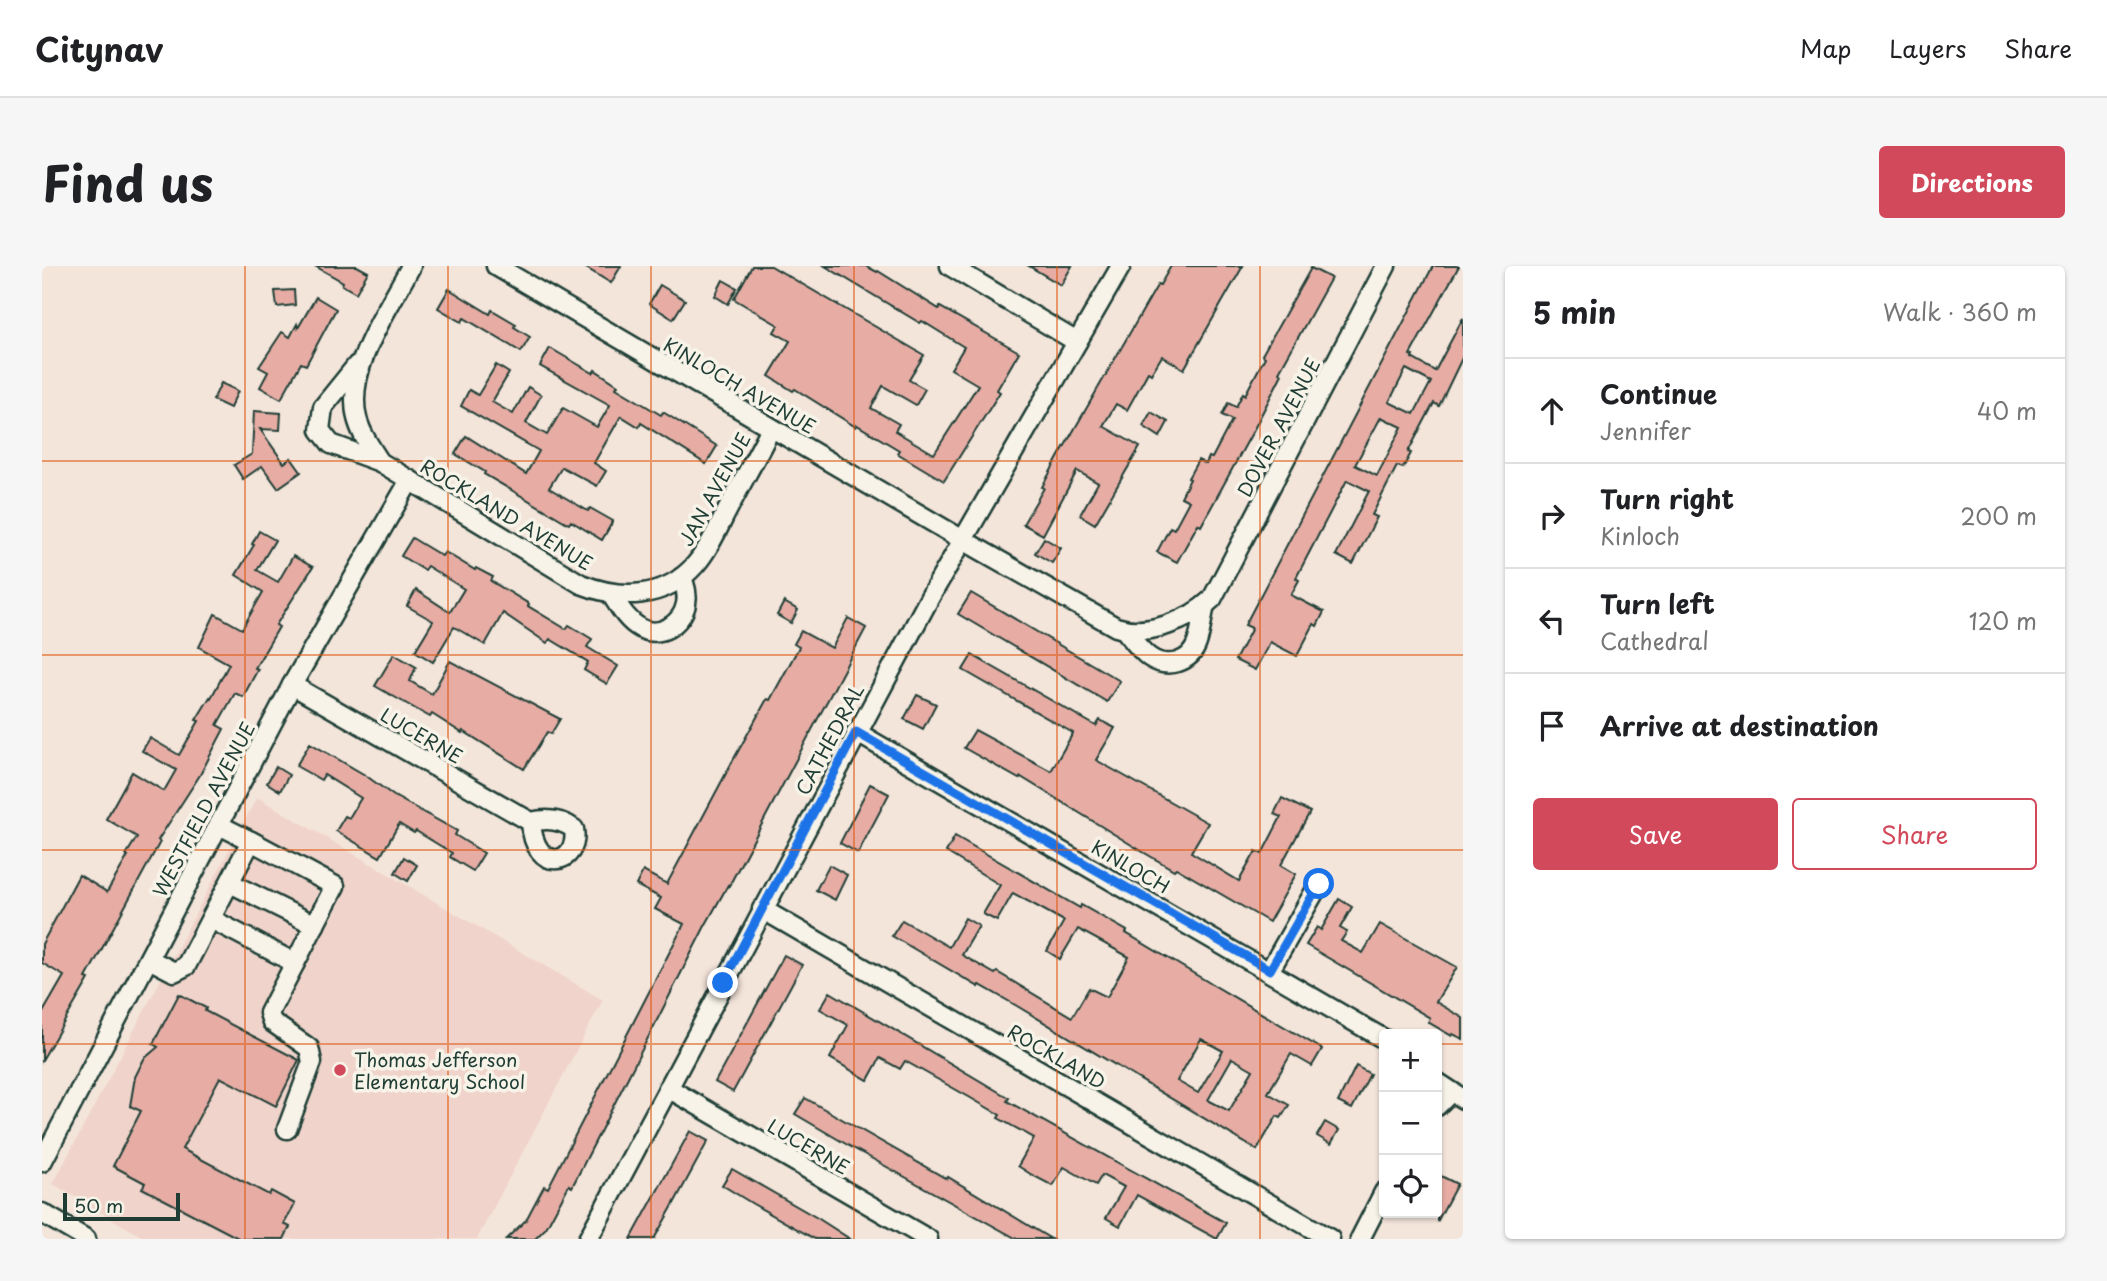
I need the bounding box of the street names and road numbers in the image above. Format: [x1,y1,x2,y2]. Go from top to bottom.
street label: KINLOCH AVENUE [659,330,821,440]
street label: DOVER AVENUE [1230,353,1326,501]
street label: JAN AVENUE [671,427,757,551]
street label: ROCKLAND AVENUE [416,451,598,577]
street label: CATHEDRAL [788,679,870,799]
street label: LUCERNE [376,700,468,770]
street label: WESTFIELD AVENUE [145,717,261,901]
street label: KINLOCH [1087,832,1175,900]
street label: ROCKLAND [1003,1017,1111,1095]
street label: LUCERNE [763,1111,855,1181]

